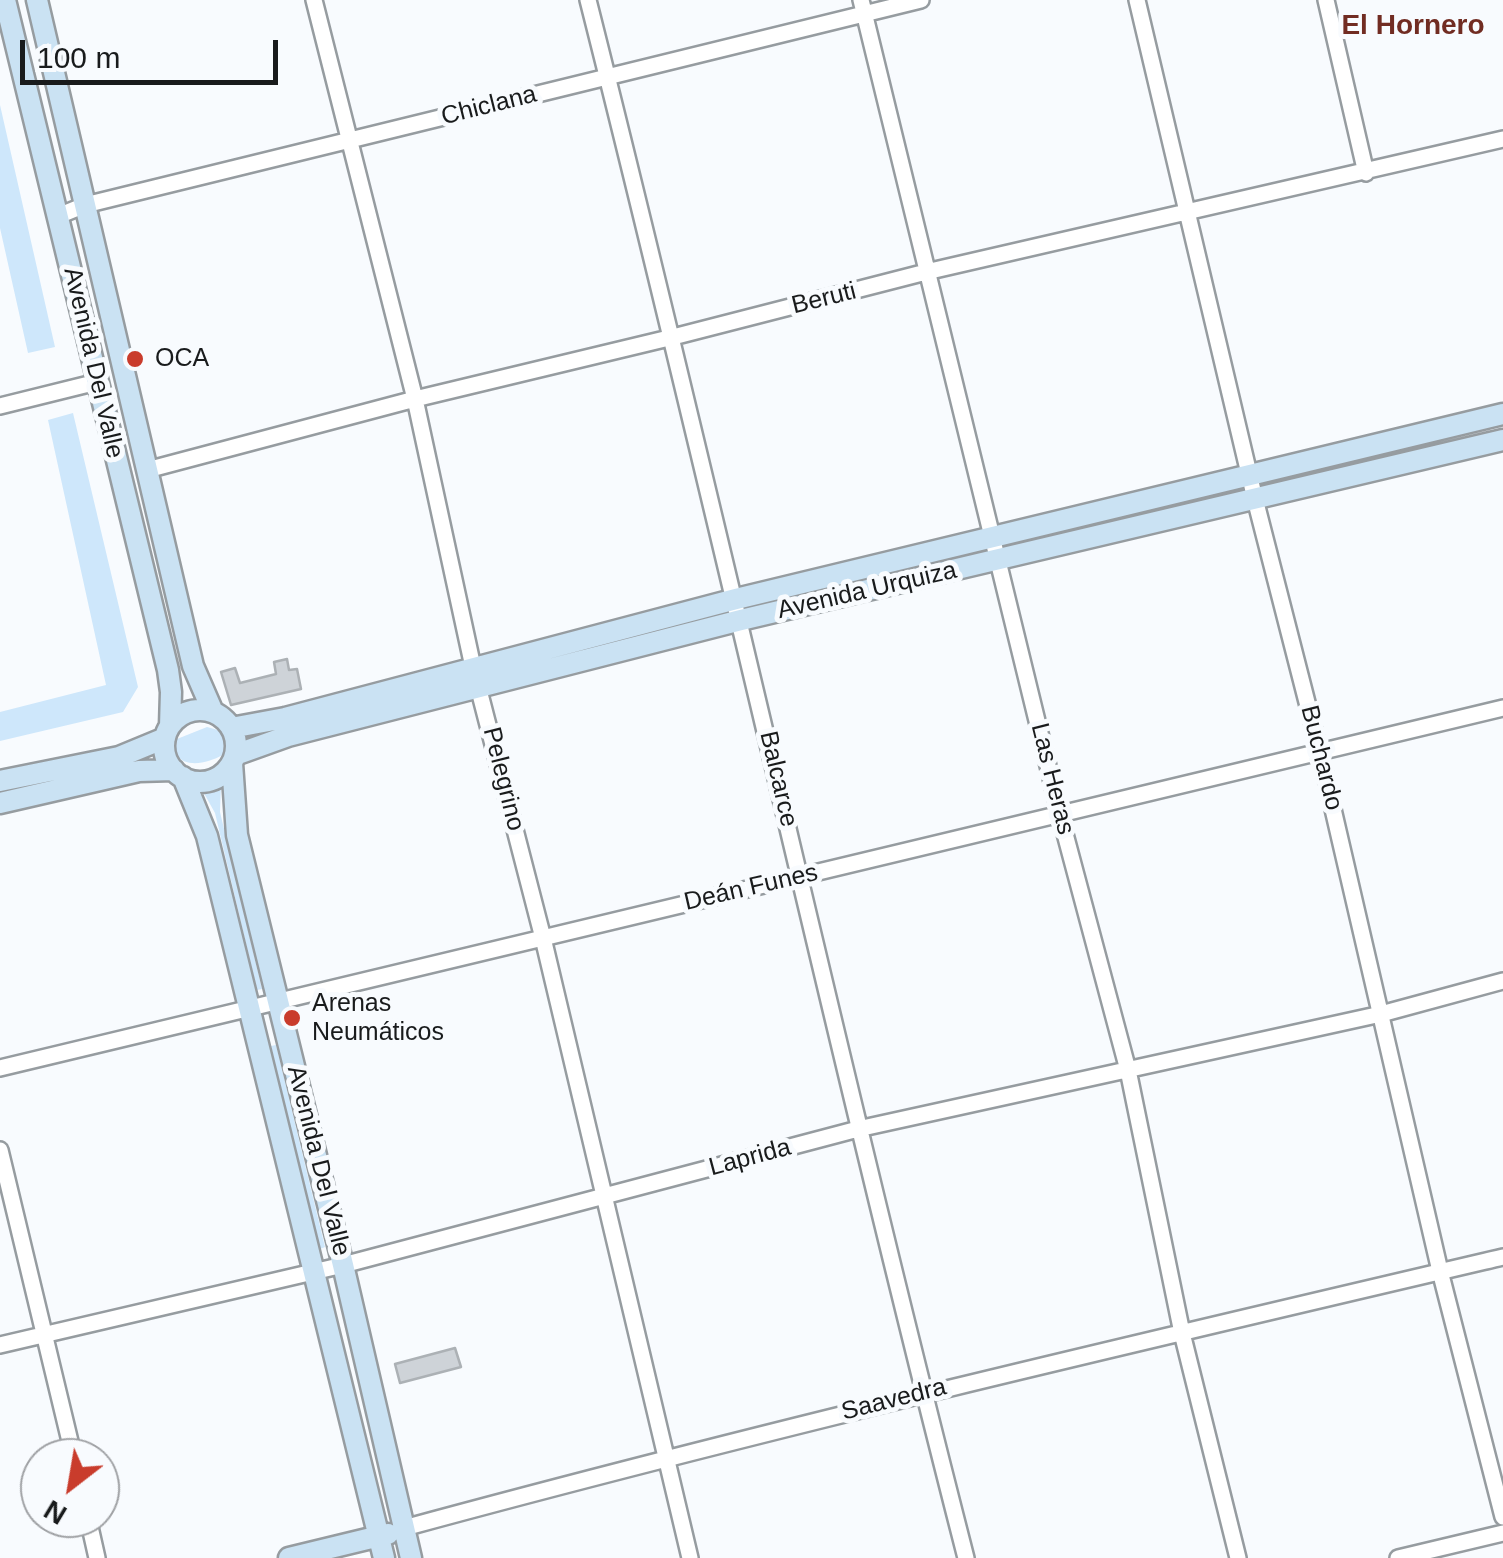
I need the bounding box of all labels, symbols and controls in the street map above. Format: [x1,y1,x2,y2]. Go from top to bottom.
district label: El Hornero [1341,9,1485,43]
scale bar [25,20,282,82]
text: 100 m [37,41,120,74]
street label: Chiclana [438,80,540,132]
street label: Avenida Del Valle [56,265,130,461]
street label: Beruti [789,277,859,321]
place label: OCA [155,344,209,374]
marker: OCA [124,348,146,370]
street label: Avenida Urquiza [774,556,960,626]
street label: Buchardo [1294,702,1348,814]
street label: Las Heras [1024,720,1080,838]
street label: Pelegrino [476,724,530,834]
street label: Balcarce [752,728,804,830]
street label: Deán Funes [681,858,821,918]
place label: Arenas Neumáticos [312,989,444,1048]
marker: Arenas Neumáticos [281,1007,303,1029]
street label: Avenida Del Valle [280,1063,356,1259]
street label: Laprida [706,1133,794,1183]
street label: Saavedra [838,1373,950,1427]
north arrow [20,1438,120,1538]
text: N [39,1494,72,1531]

